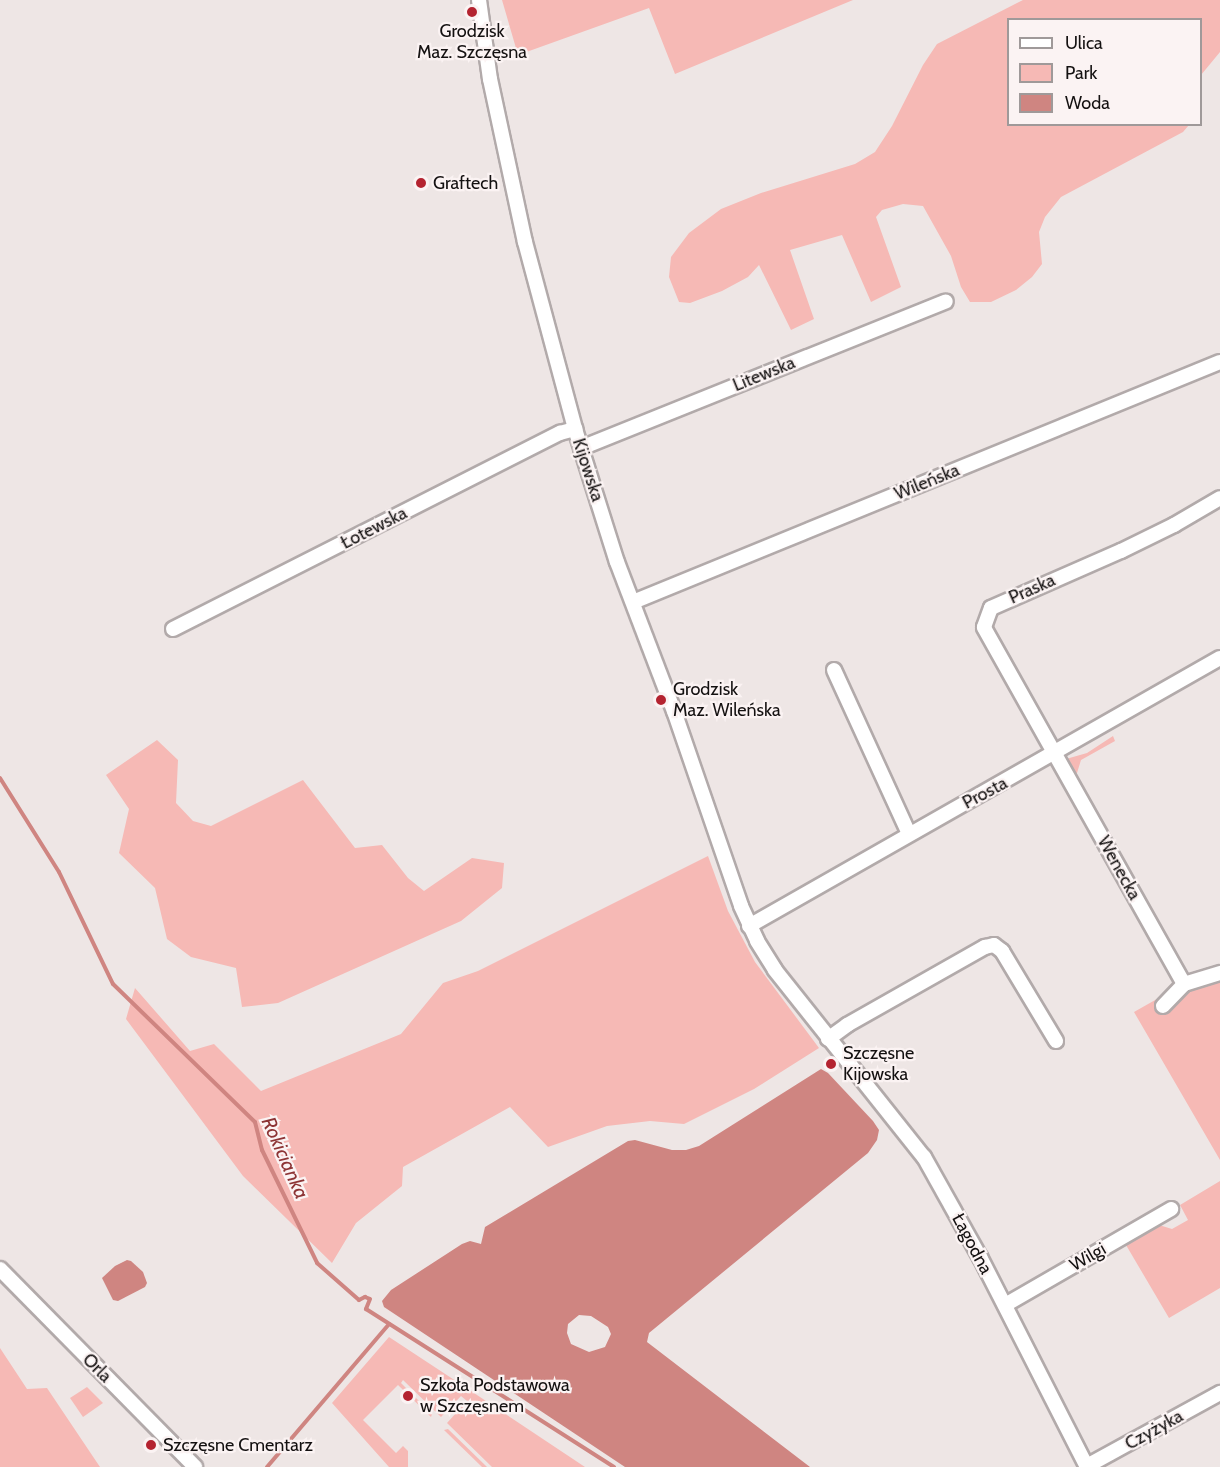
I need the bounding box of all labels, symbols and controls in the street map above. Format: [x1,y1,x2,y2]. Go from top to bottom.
marker: Grodzisk Maz. Szczęsna [465,5,479,19]
legend [1007,18,1202,126]
place label: Grodzisk Maz. Szczęsna [417,21,527,63]
text: Ulica [1065,32,1103,54]
text: Park [1065,62,1097,84]
text: Woda [1065,92,1110,114]
place label: Graftech [433,172,498,194]
marker: Graftech [414,176,428,190]
street label: Litewska [730,352,798,396]
street label: Kijowska [568,436,608,504]
street label: Wileńska [891,459,963,505]
street label: Łotewska [337,502,411,554]
street label: Praska [1005,569,1059,609]
place label: Grodzisk Maz. Wileńska [673,679,781,722]
marker: Grodzisk Maz. Wileńska [654,693,668,707]
street label: Prosta [959,772,1011,814]
street label: Wenecka [1093,832,1145,904]
place label: Szczęsne Kijowska [843,1043,914,1086]
marker: Szczęsne Kijowska [824,1057,838,1071]
water label: Rokicianka [256,1113,314,1203]
street label: Łagodna [947,1210,997,1278]
street label: Wilgi [1066,1238,1110,1276]
street label: Orla [78,1349,116,1387]
place label: Szkoła Podstawowa w Szczęsnem [420,1375,570,1418]
marker: Szkoła Podstawowa w Szczęsnem [401,1389,415,1403]
street label: Czyżyka [1121,1405,1187,1455]
place label: Szczęsne Cmentarz [163,1434,313,1456]
marker: Szczęsne Cmentarz [144,1438,158,1452]

